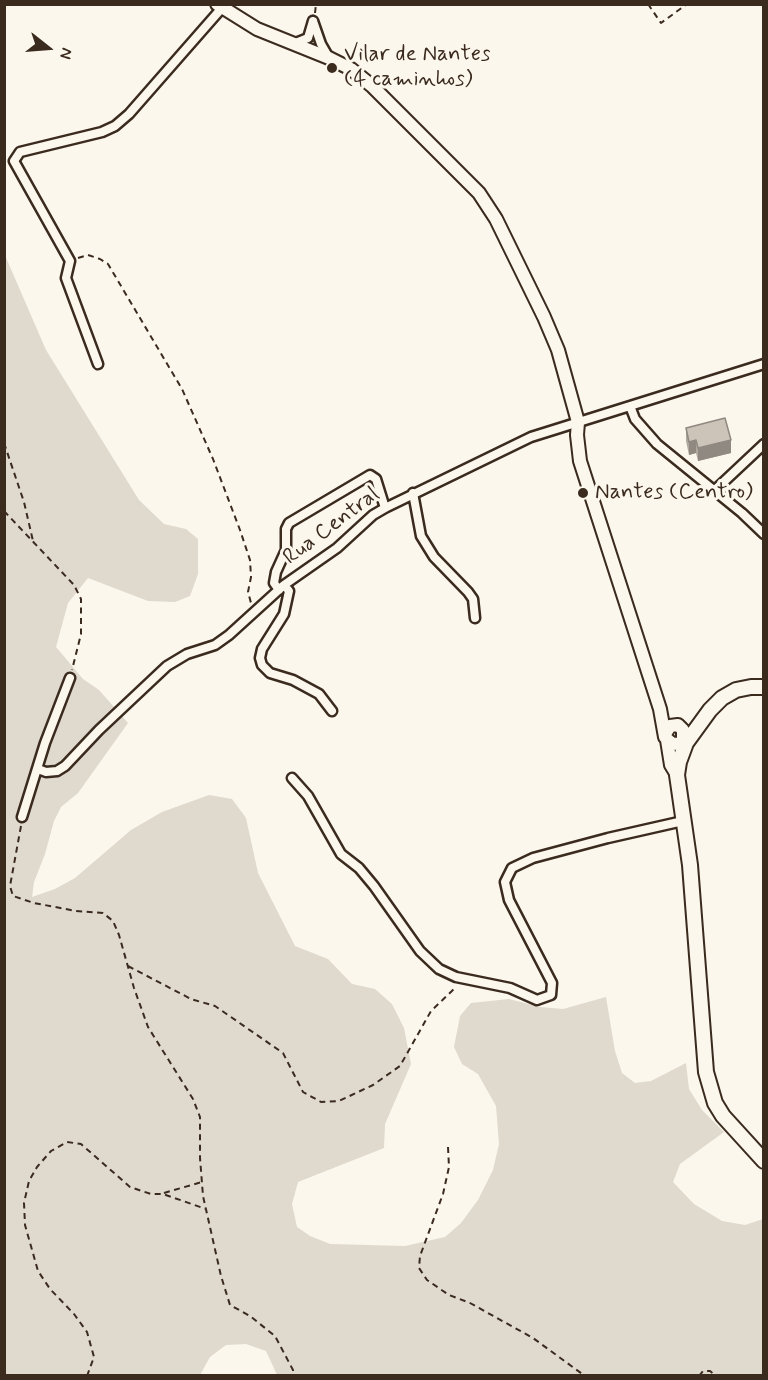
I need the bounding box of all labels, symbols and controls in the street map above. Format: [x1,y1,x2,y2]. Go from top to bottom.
north arrow [18,18,78,78]
place label: Vilar de Nantes (4 caminhos) [344,42,491,94]
text: N [54,45,77,62]
marker: Vilar de Nantes (4 caminhos) [325,61,339,75]
place label: Nantes (Centro) [595,480,753,506]
street label: Rua Central [279,482,385,572]
marker: Nantes (Centro) [576,486,590,500]

